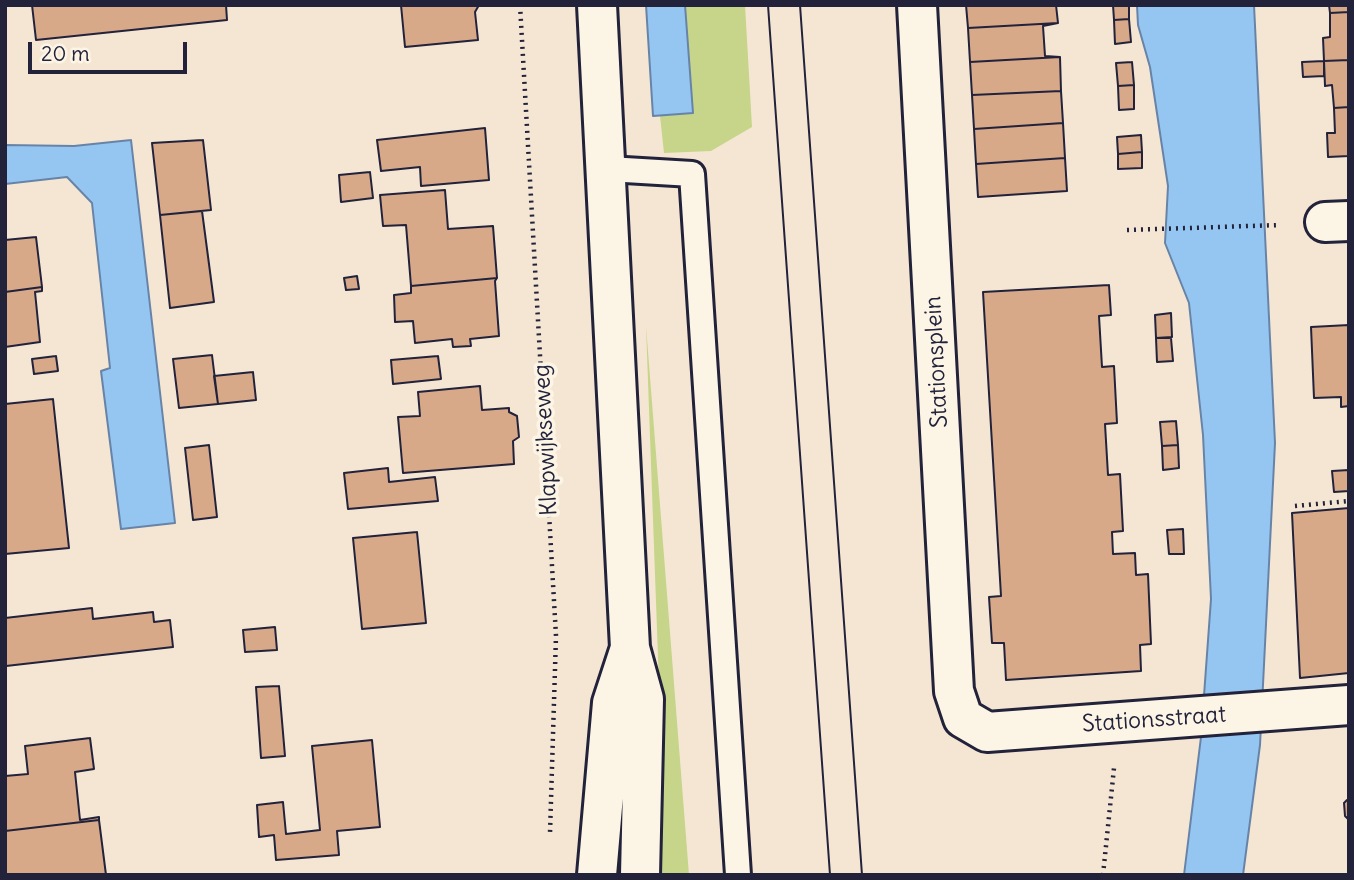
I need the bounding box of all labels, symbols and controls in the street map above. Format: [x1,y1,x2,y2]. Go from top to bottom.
scale bar [32,28,191,72]
text: 20 m [41,40,90,67]
street label: Stationsplein [920,295,954,429]
street label: Klapwijkseweg [528,363,564,517]
street label: Stationsstraat [1081,701,1227,739]

